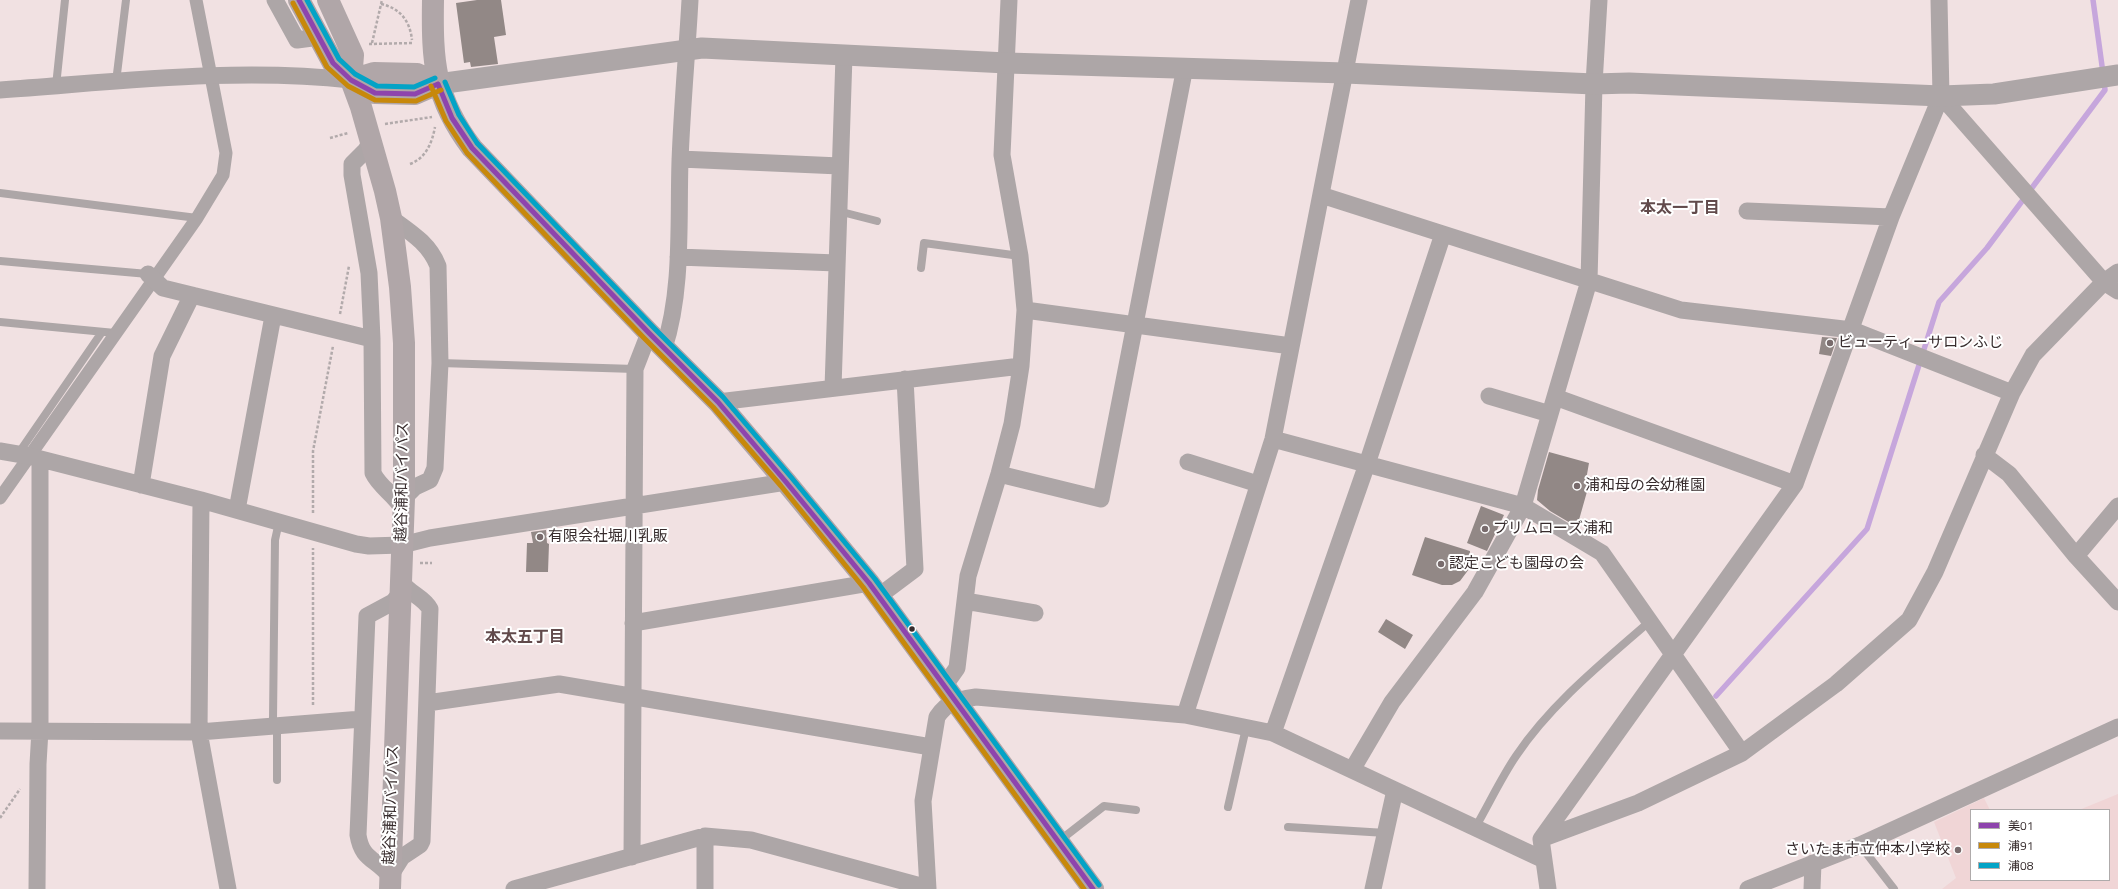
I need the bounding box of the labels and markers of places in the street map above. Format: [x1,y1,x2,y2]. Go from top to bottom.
place label: ビューティーサロンふじ [1838,334,2003,352]
marker: ビューティーサロンふじ [1825,338,1835,348]
place label: 浦和母の会幼稚園 [1585,477,1705,495]
marker: 浦和母の会幼稚園 [1572,481,1582,491]
place label: プリムローズ浦和 [1493,520,1613,538]
marker: プリムローズ浦和 [1480,524,1490,534]
place label: 有限会社堀川乳販 [548,528,668,546]
marker: 有限会社堀川乳販 [535,532,545,542]
place label: 認定こども園母の会 [1449,555,1584,573]
marker: 認定こども園母の会 [1436,559,1446,569]
unlabelled marker [907,624,917,634]
place label: さいたま市立仲本小学校 [1785,841,1950,859]
marker: さいたま市立仲本小学校 [1953,845,1963,855]

